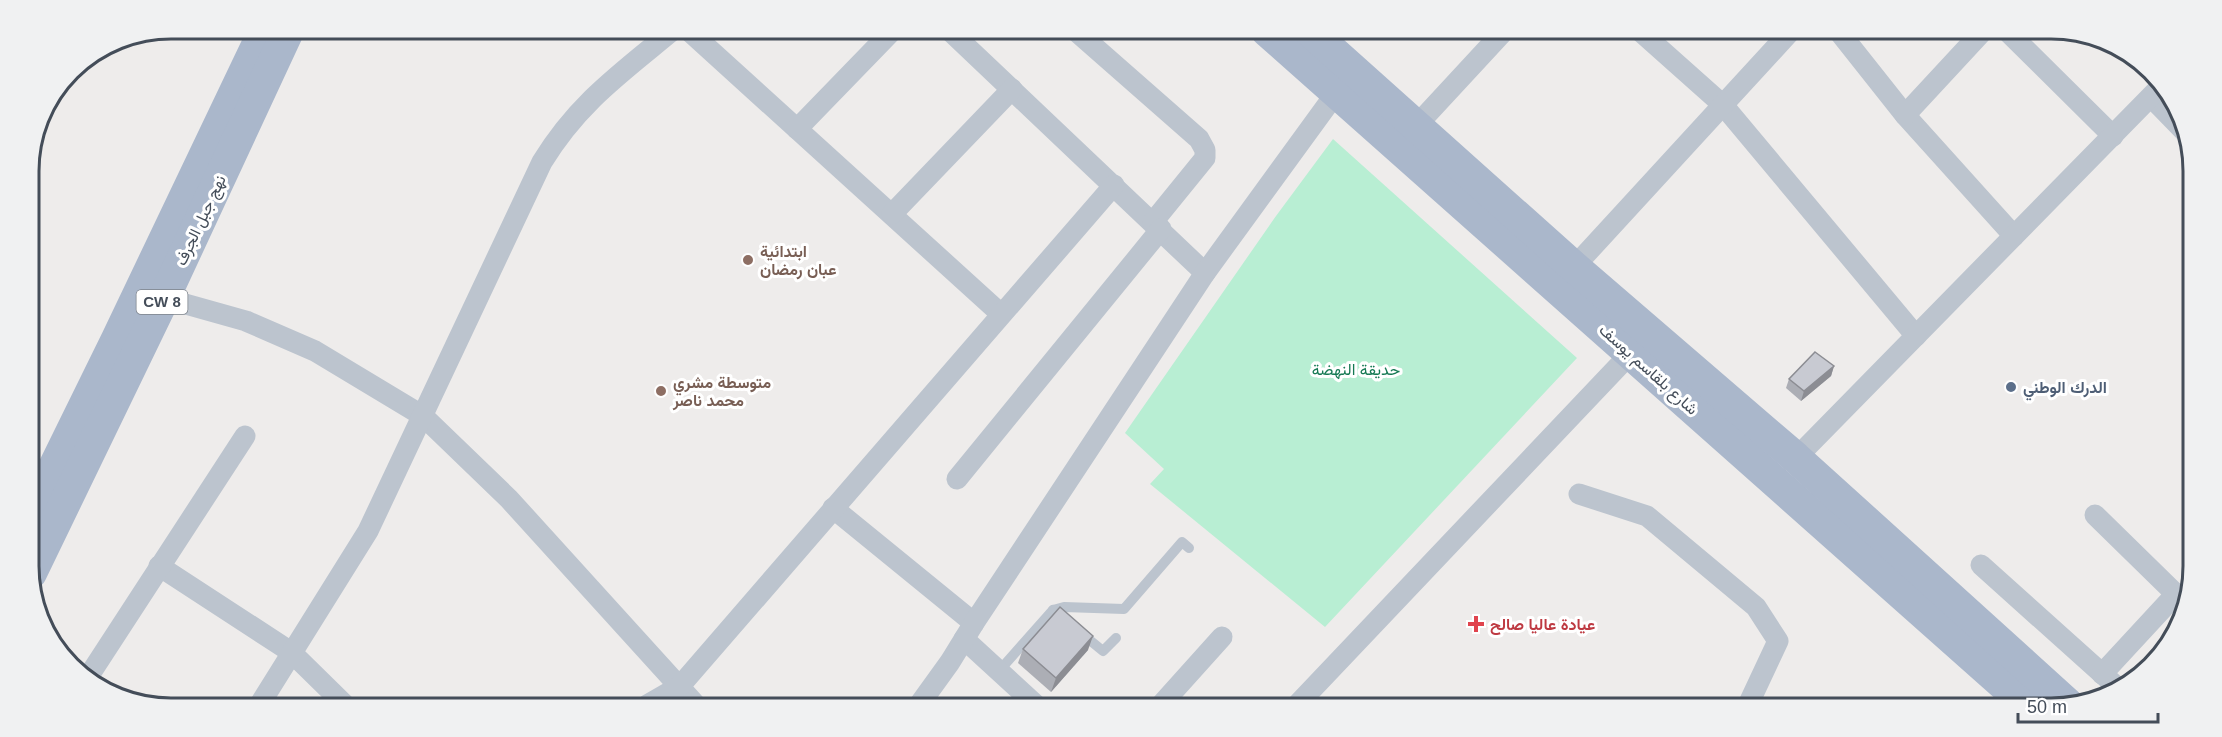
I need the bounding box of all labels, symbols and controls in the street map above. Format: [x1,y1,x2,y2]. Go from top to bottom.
street label: نهج جبل الجرف [172,172,231,269]
place label: ابتدائية عبان رمضان [760,243,837,280]
marker: ابتدائية عبان رمضان [741,253,755,267]
road number: CW 8 [136,290,188,314]
street label: شارع بلقاسم يوسف [1594,321,1701,420]
park label: حديقة النهضة [1312,361,1401,380]
place label: متوسطة مشري محمد ناصر [672,374,772,411]
place label: الدرك الوطني [2023,379,2107,401]
marker: الدرك الوطني [2004,380,2018,394]
marker: متوسطة مشري محمد ناصر [654,384,668,398]
marker: عيادة عاليا صالح [1467,615,1485,633]
place label: عيادة عاليا صالح [1490,616,1595,636]
scale bar [2018,686,2158,724]
text: 50 m [2027,697,2067,717]

